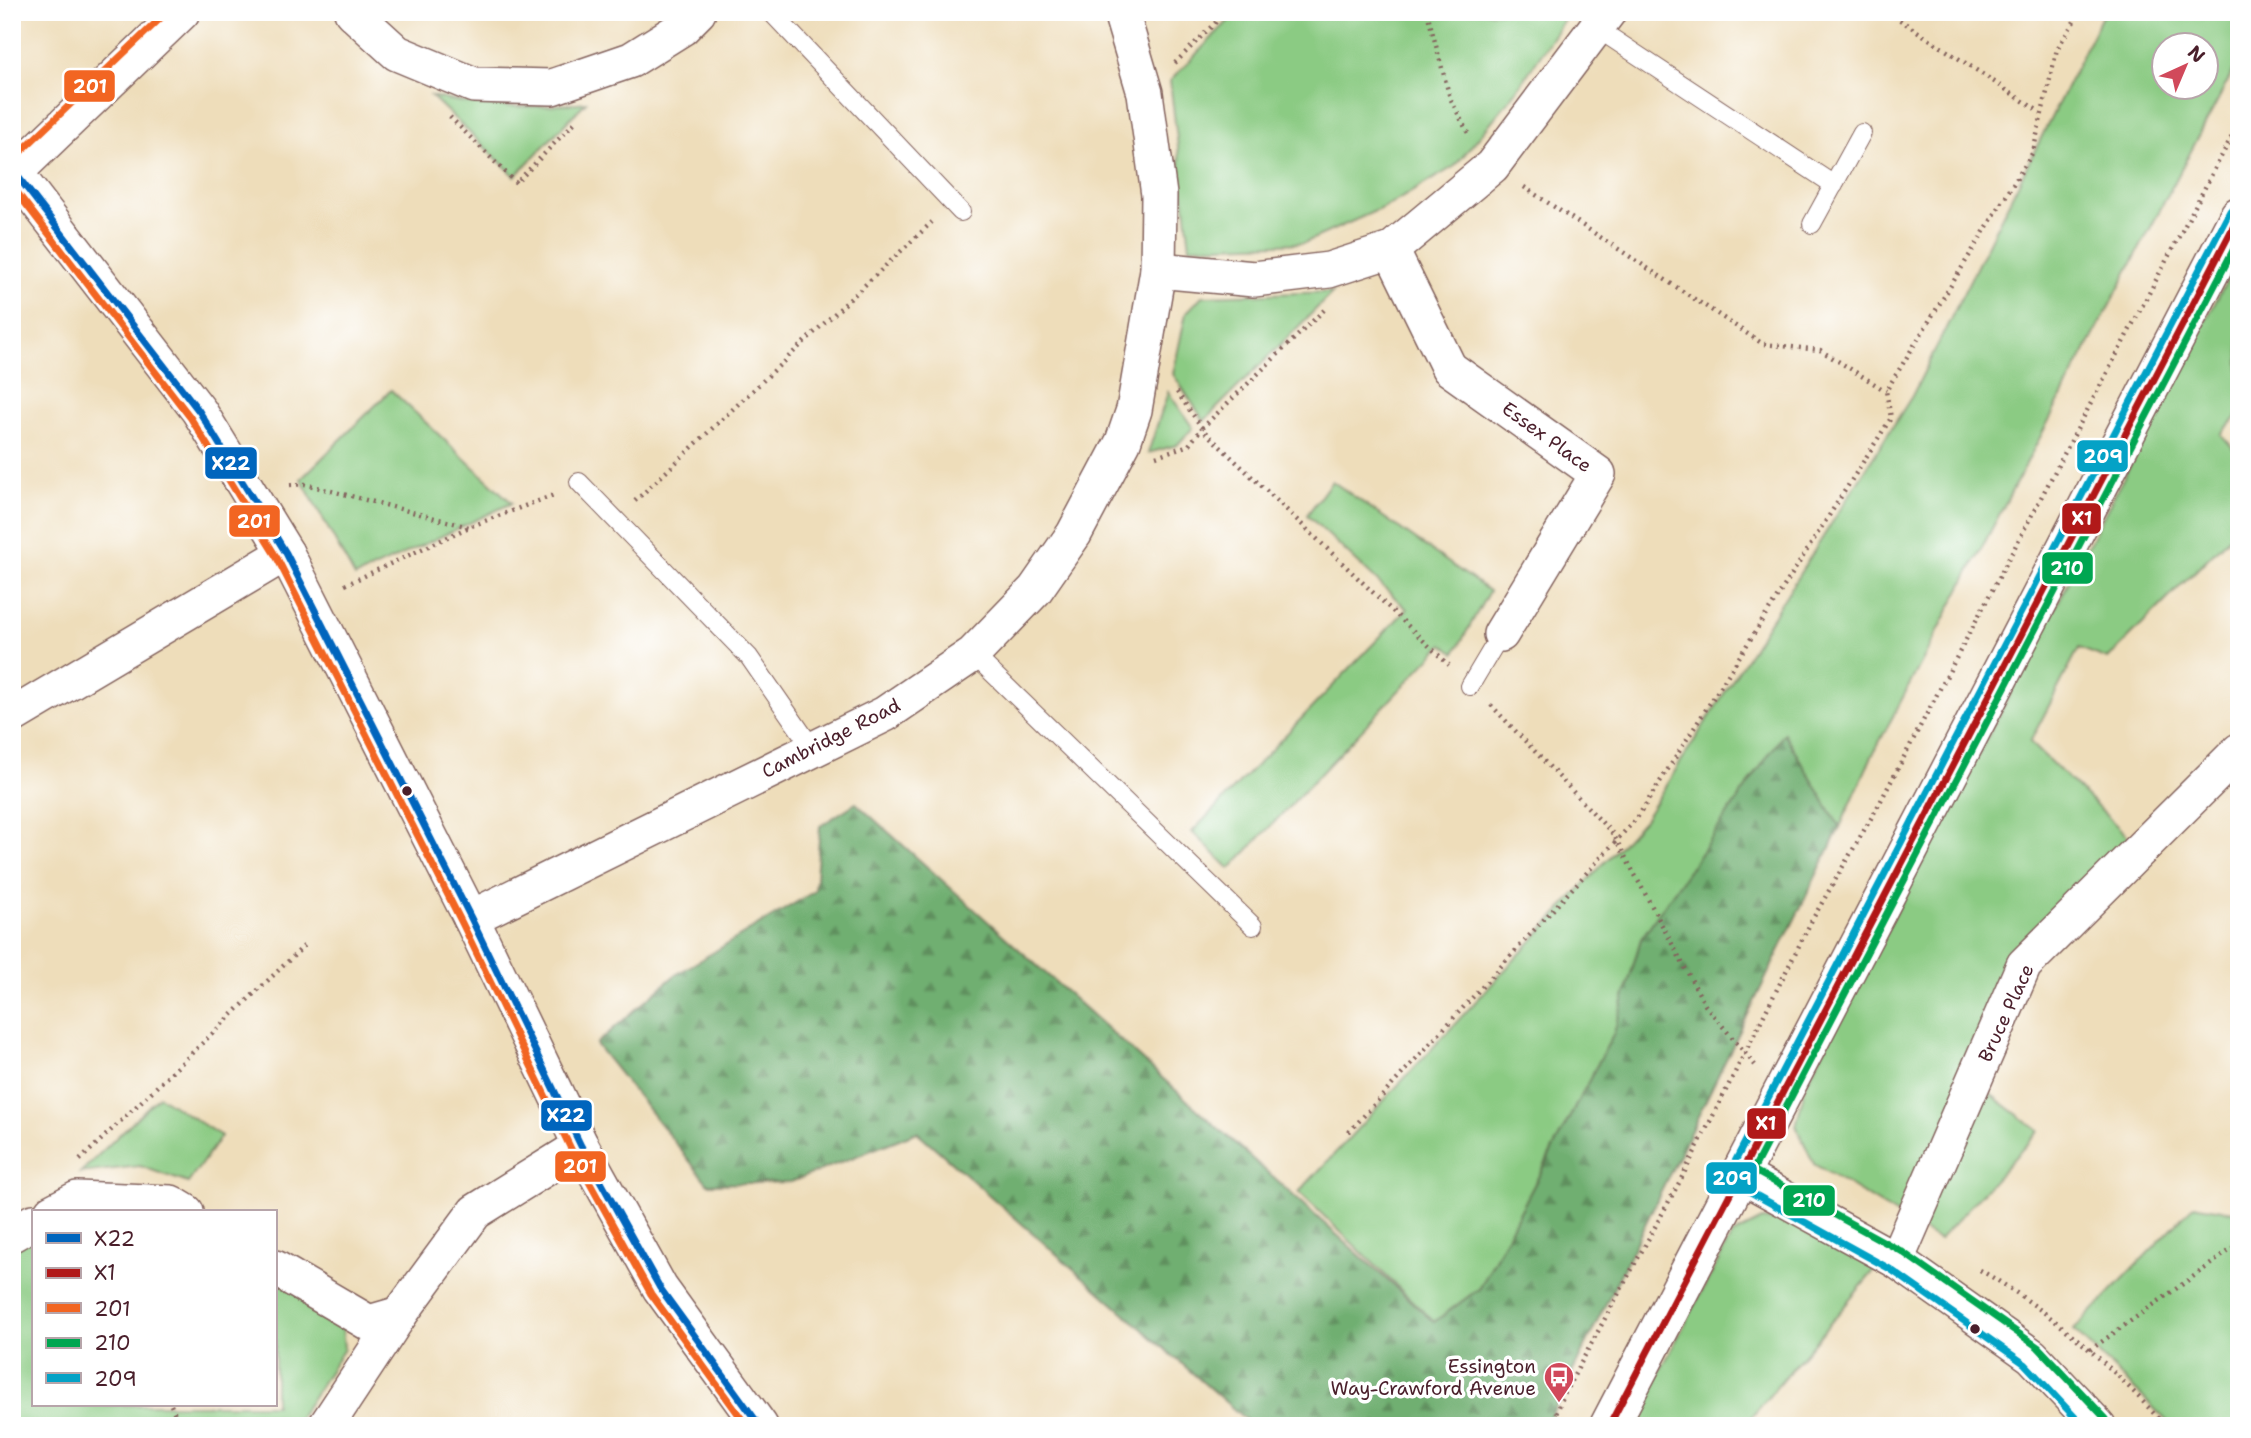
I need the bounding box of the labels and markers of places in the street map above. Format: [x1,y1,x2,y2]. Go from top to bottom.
unlabelled marker [400,784,414,798]
unlabelled marker [1968,1322,1982,1336]
place label: Essington Way-Crawford Avenue [1331,1354,1536,1401]
bus stop icon: Essington Way-Crawford Avenue [1542,1360,1576,1404]

